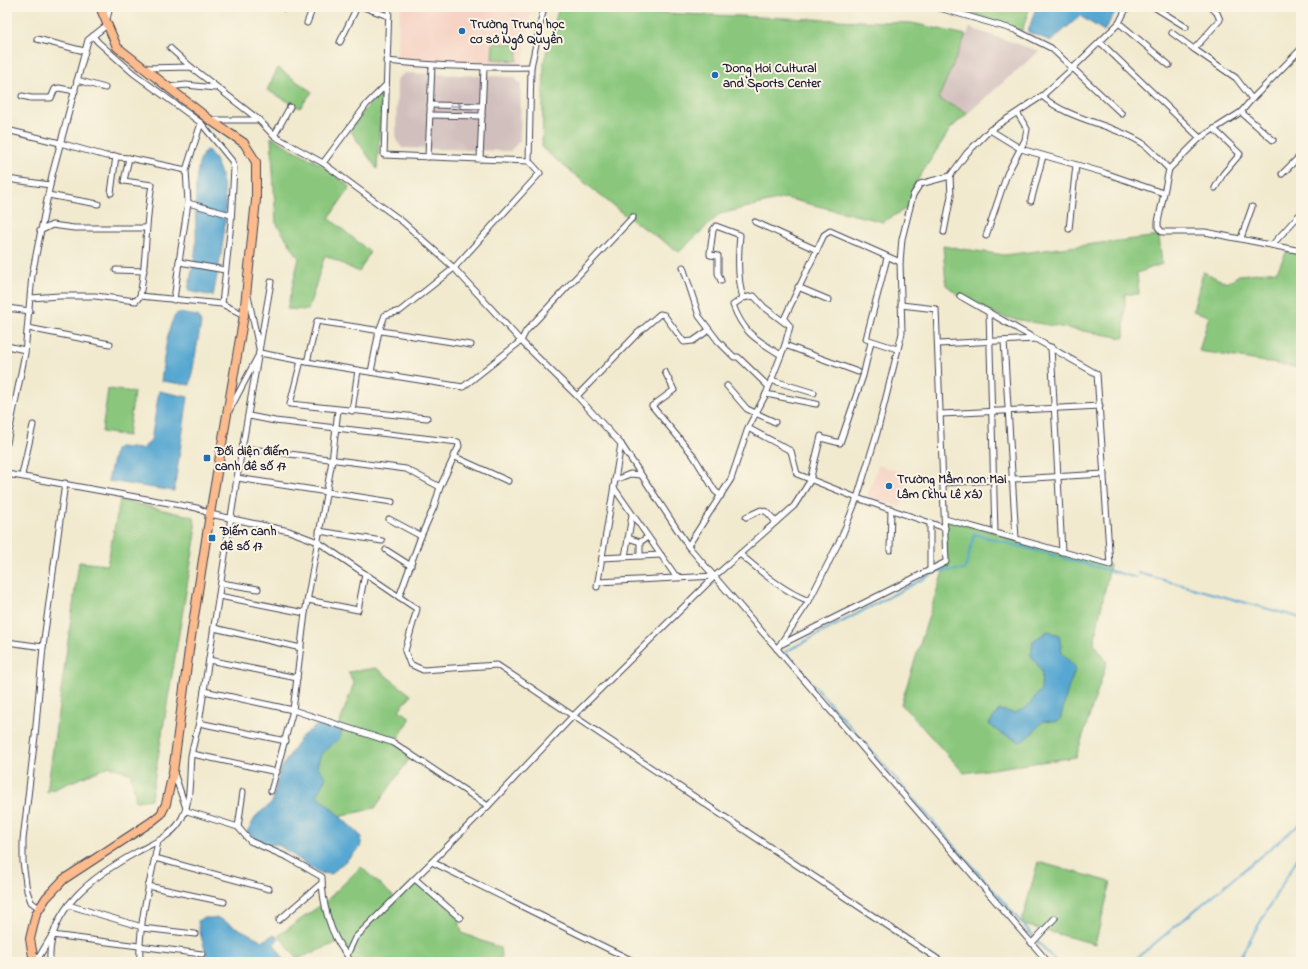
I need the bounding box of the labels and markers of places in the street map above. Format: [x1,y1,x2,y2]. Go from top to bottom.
place label: Trường Trung học cơ sở Ngô Quyền [470,15,565,51]
marker: Trường Trung học cơ sở Ngô Quyền [457,26,467,36]
place label: Dong Hoi Cultural and Sports Center [722,59,822,93]
marker: Dong Hoi Cultural and Sports Center [710,70,720,80]
place label: Đối diện điếm canh đê số 17 [214,442,288,476]
marker: Đối diện điếm canh đê số 17 [202,453,212,463]
place label: Trường Mầm non Mai Lâm (khu Lê Xá) [897,470,1006,504]
marker: Trường Mầm non Mai Lâm (khu Lê Xá) [884,481,894,491]
place label: Điếm canh đê số 17 [219,522,276,556]
marker: Điếm canh đê số 17 [207,533,217,543]

